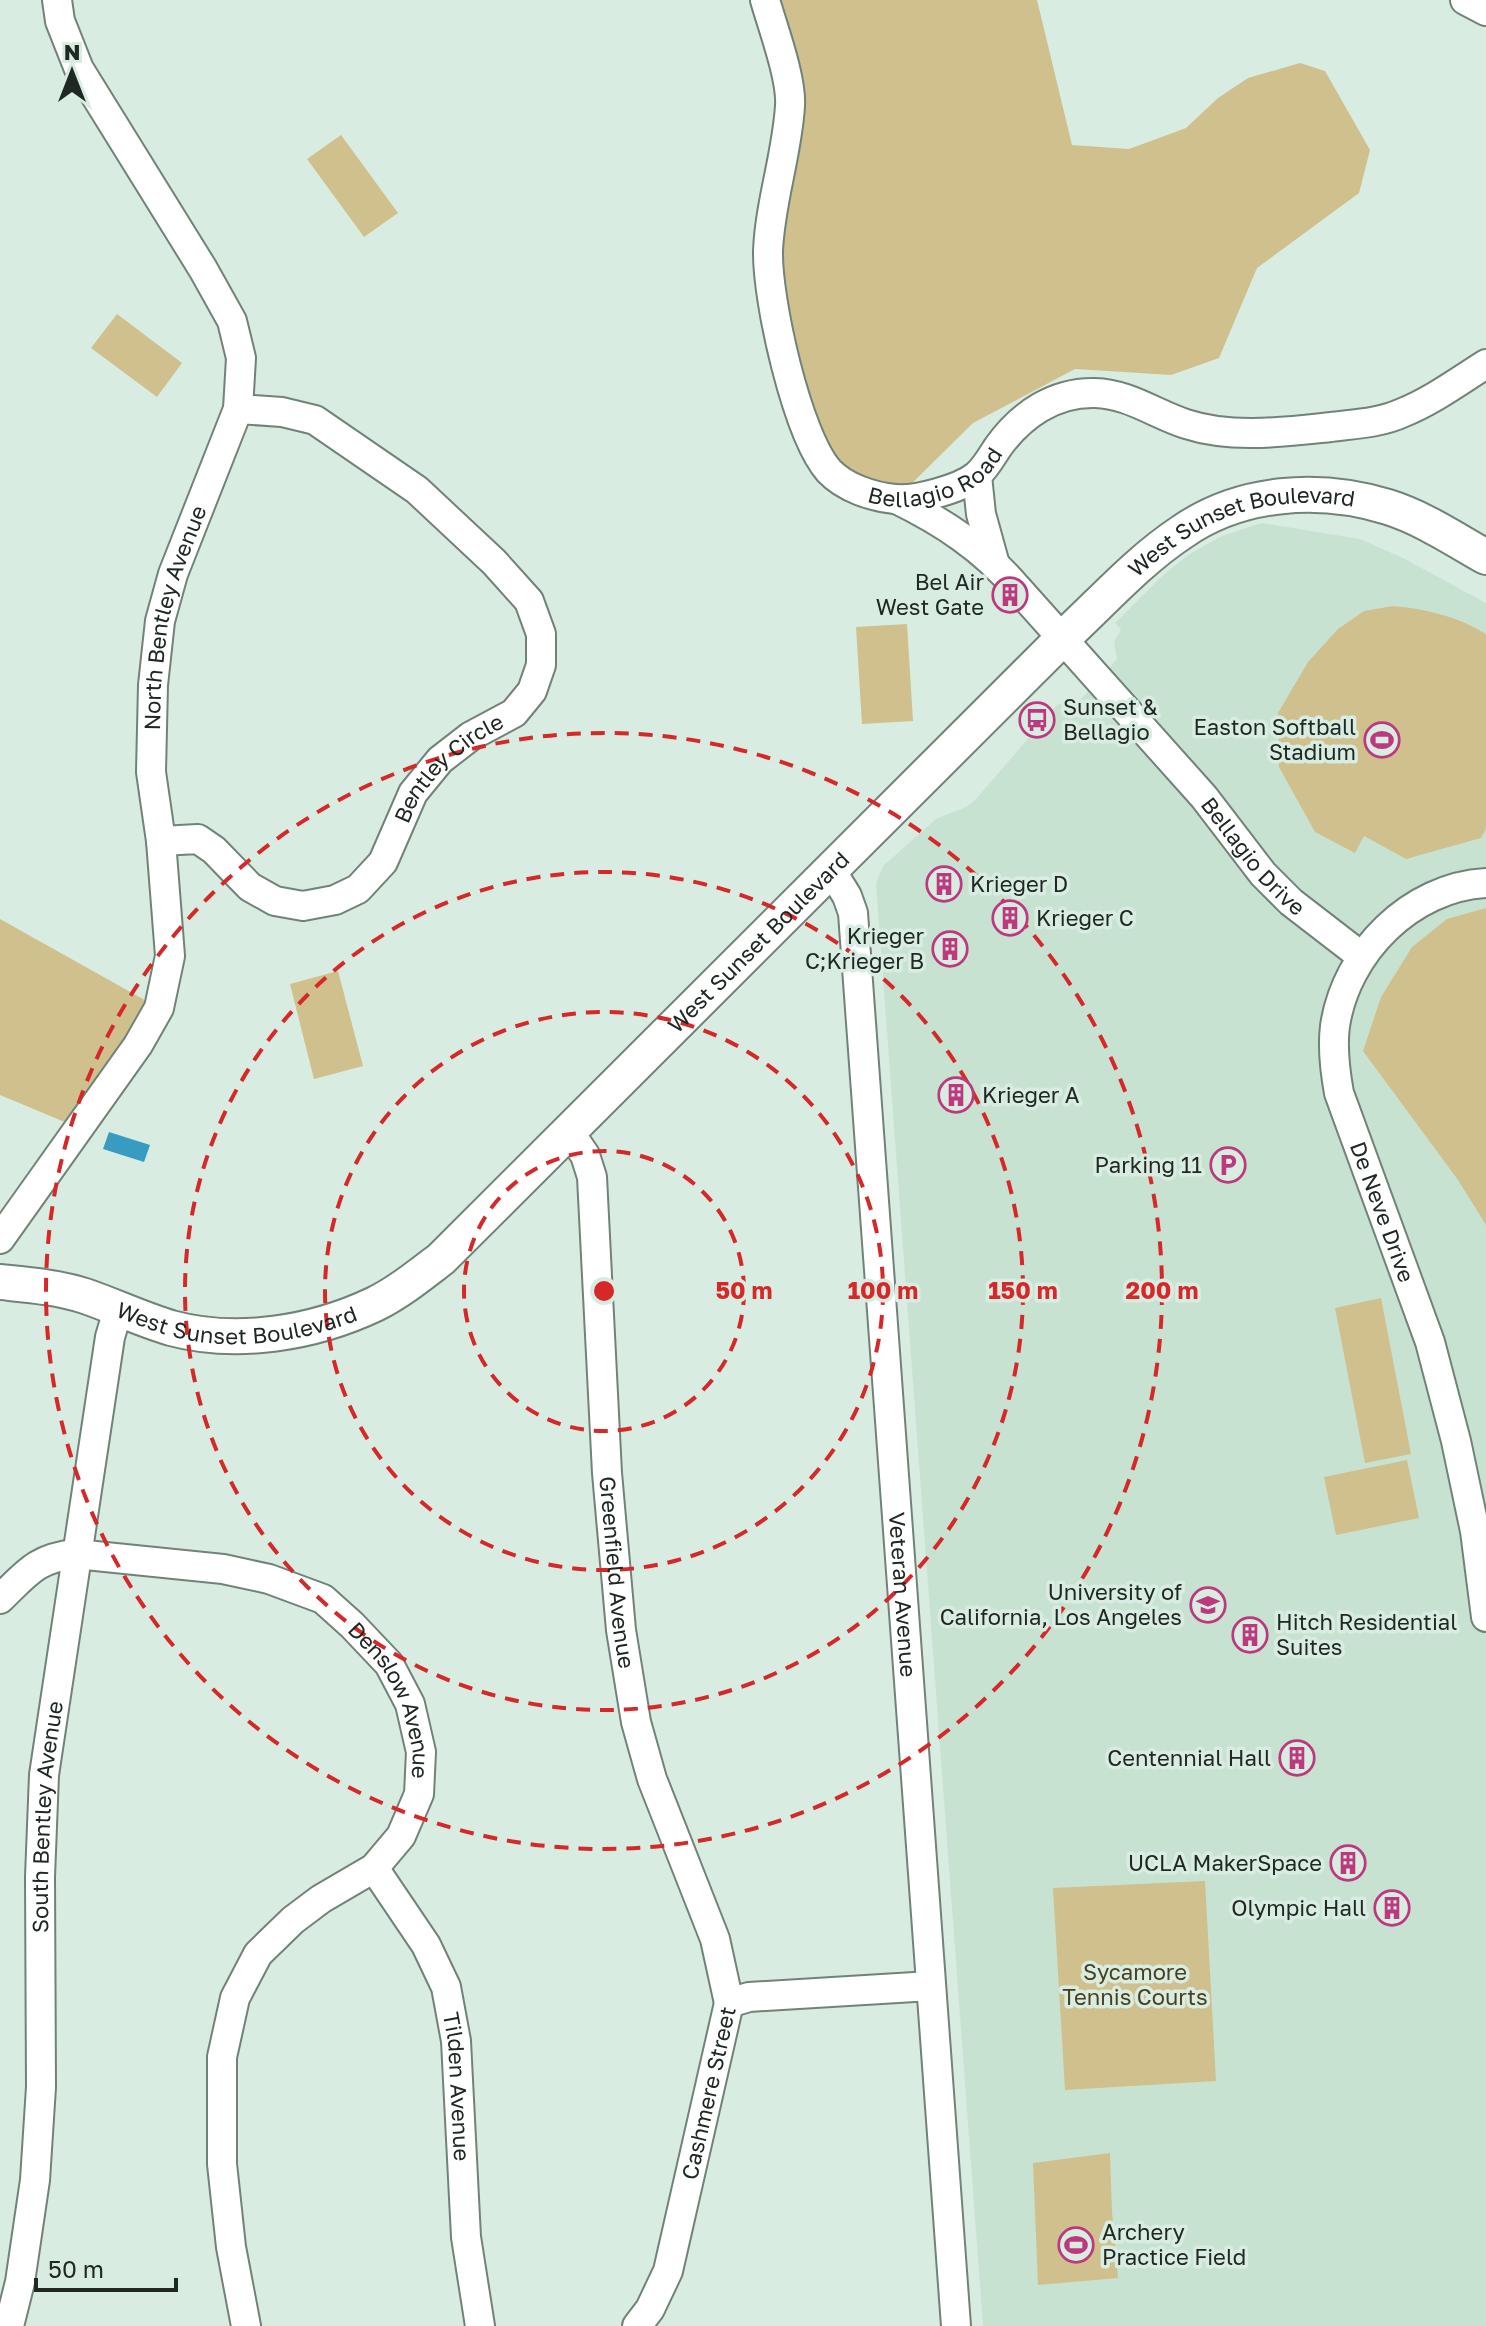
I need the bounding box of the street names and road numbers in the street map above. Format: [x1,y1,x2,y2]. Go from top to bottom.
street label: Bellagio Road [865,442,1007,512]
street label: West Sunset Boulevard [1122,481,1357,582]
street label: North Bentley Avenue [138,501,212,731]
street label: Bentley Circle [388,707,508,827]
street label: Bellagio Drive [1196,791,1310,921]
street label: West Sunset Boulevard [662,846,854,1038]
street label: De Neve Drive [1345,1138,1421,1286]
street label: West Sunset Boulevard [113,1295,360,1349]
street label: Greenfield Avenue [594,1475,641,1670]
street label: Veteran Avenue [884,1511,923,1678]
street label: Denslow Avenue [343,1616,435,1779]
street label: South Bentley Avenue [26,1699,68,1933]
street label: Cashmere Street [675,2004,741,2182]
street label: Tilden Avenue [438,2010,476,2162]

